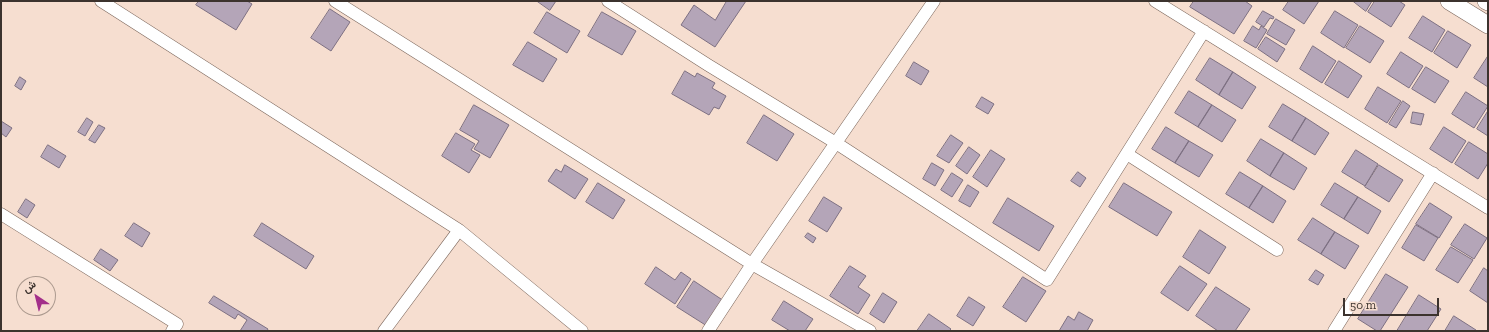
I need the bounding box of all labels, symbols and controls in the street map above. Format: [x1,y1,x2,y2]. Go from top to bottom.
north arrow [16,276,56,316]
text: ش [20,277,39,296]
scale bar [1345,290,1441,316]
text: 50 m [1350,298,1376,312]

